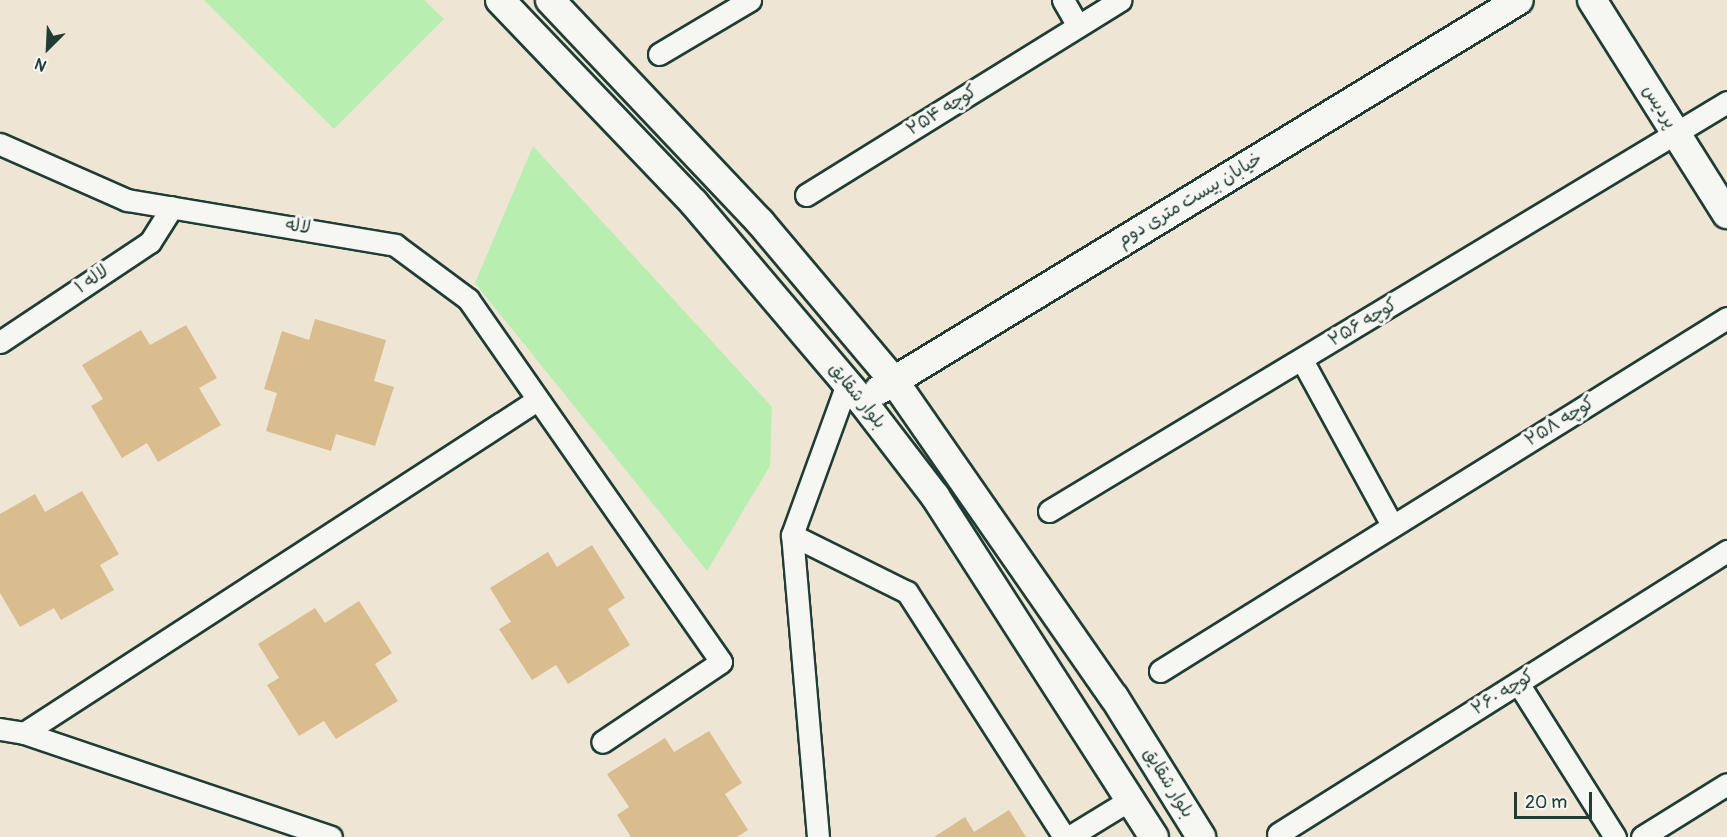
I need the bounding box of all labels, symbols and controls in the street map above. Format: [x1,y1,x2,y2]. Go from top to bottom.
north arrow [18,18,78,78]
text: N [32,53,50,76]
street label: کوچه ۲۵۴ [903,81,981,141]
street label: پردیس [1637,81,1681,133]
street label: خیابان بیست متری دوم [1114,148,1266,252]
street label: لاله [284,214,312,240]
street label: لاله ۱ [71,261,113,299]
street label: کوچه ۲۵۶ [1325,294,1401,352]
street label: بلوار شقایق [824,359,890,433]
street label: کوچه ۲۵۸ [1521,392,1599,452]
street label: کوچه ۲۶۰ [1468,665,1538,721]
street label: بلوار شقایق [1138,744,1198,822]
scale bar [1517,780,1595,818]
text: 20 m [1525,791,1567,814]

